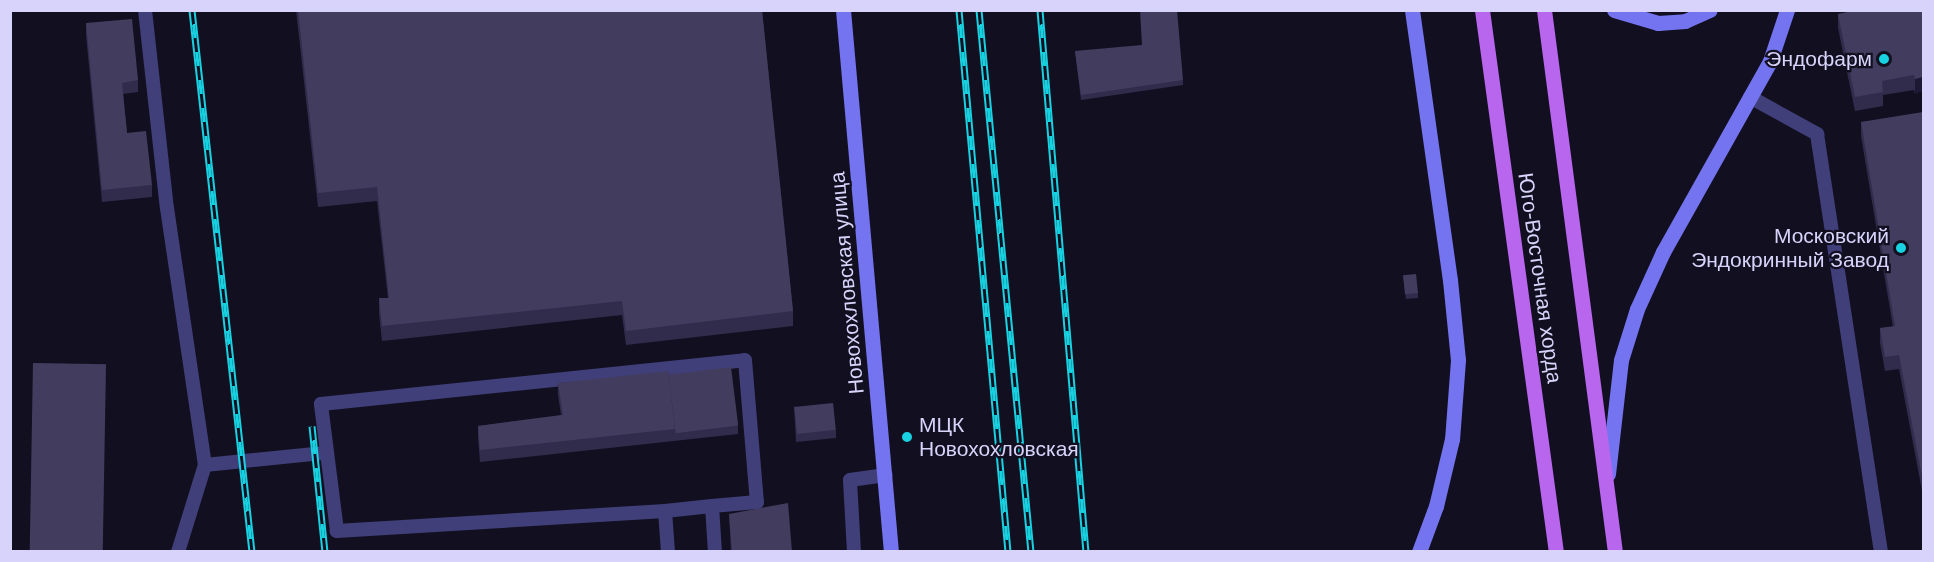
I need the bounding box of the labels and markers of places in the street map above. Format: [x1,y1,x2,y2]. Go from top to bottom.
place label: Эндофарм [1766,46,1872,72]
marker: Эндофарм [1877,52,1891,66]
place label: Московский Эндокринный Завод [1691,223,1889,273]
marker: Московский Эндокринный Завод [1894,241,1908,255]
place label: МЦК Новохохловская [919,412,1079,462]
marker: МЦК Новохохловская [900,430,914,444]

